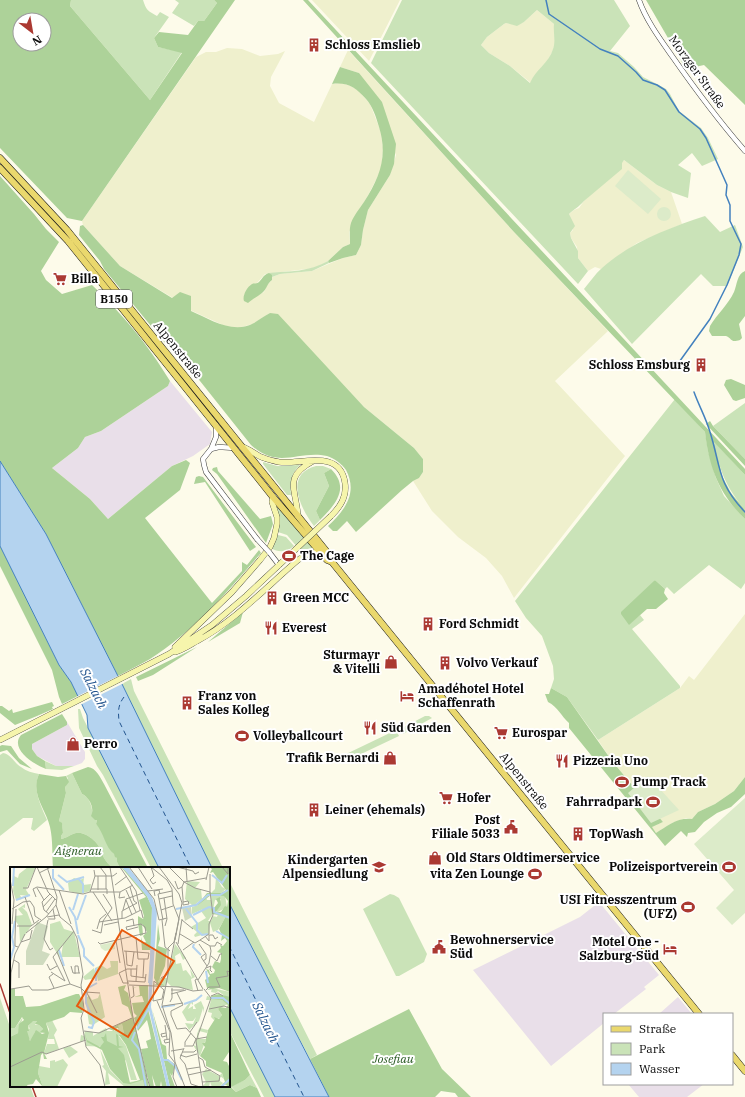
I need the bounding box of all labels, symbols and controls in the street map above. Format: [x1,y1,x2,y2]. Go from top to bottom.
north arrow [12,12,52,52]
text: N [30,32,44,49]
street label: Morzger Straße [666,32,729,111]
building icon: Schloss Emslieb [306,37,322,53]
place label: Schloss Emslieb [325,37,421,52]
supermarket icon: Billa [52,271,68,287]
place label: Billa [71,271,98,286]
road number: B150 [96,290,132,308]
street label: Alpenstraße [151,318,206,381]
place label: Schloss Emsburg [589,357,690,372]
building icon: Schloss Emsburg [693,357,709,373]
sports icon: The Cage [281,548,297,564]
place label: The Cage [300,548,354,563]
building icon: Green MCC [264,590,280,606]
place label: Green MCC [283,590,349,605]
building icon: Ford Schmidt [420,616,436,632]
place label: Ford Schmidt [439,616,519,631]
restaurant icon: Everest [263,620,279,636]
place label: Everest [282,620,327,635]
place label: Sturmayr & Vitelli [323,647,380,676]
shop icon: Sturmayr & Vitelli [383,654,399,670]
building icon: Volvo Verkauf [437,655,453,671]
place label: Volvo Verkauf [456,655,539,670]
water label: Salzach [76,664,111,711]
place label: Amadéhotel Hotel Schaffenrath [418,681,524,710]
place label: Franz von Sales Kolleg [198,688,269,717]
hotel icon: Amadéhotel Hotel Schaffenrath [399,688,415,704]
building icon: Franz von Sales Kolleg [179,695,195,711]
restaurant icon: Süd Garden [362,720,378,736]
place label: Süd Garden [381,720,451,735]
supermarket icon: Eurospar [493,725,509,741]
place label: Eurospar [512,725,567,740]
sports icon: Volleyballcourt [234,728,250,744]
place label: Volleyballcourt [253,728,343,743]
shop icon: Perro [65,736,81,752]
place label: Perro [84,736,117,751]
street label: Alpenstraße [497,749,552,812]
place label: Trafik Bernardi [286,750,379,765]
shop icon: Trafik Bernardi [382,750,398,766]
restaurant icon: Pizzeria Uno [554,753,570,769]
place label: Pizzeria Uno [573,753,648,768]
sports icon: Pump Track [614,774,630,790]
place label: Pump Track [633,774,707,789]
supermarket icon: Hofer [438,790,454,806]
place label: Hofer [457,790,491,805]
place label: Fahrradpark [566,794,643,809]
sports icon: Fahrradpark [645,794,661,810]
building icon: Leiner (ehemals) [306,802,322,818]
place label: Leiner (ehemals) [325,802,425,817]
place label: Post Filiale 5033 [432,812,501,841]
public building icon: Post Filiale 5033 [503,819,519,835]
building icon: TopWash [570,826,586,842]
place label: TopWash [589,826,644,841]
park label: Aignerau [53,843,102,858]
shop icon: Old Stars Oldtimerservice [427,850,443,866]
place label: Old Stars Oldtimerservice [446,850,600,865]
place label: Kindergarten Alpensiedlung [282,852,368,881]
school or university icon: Kindergarten Alpensiedlung [371,859,387,875]
place label: Polizeisportverein [609,859,718,874]
sports icon: Polizeisportverein [721,859,737,875]
place label: vita Zen Lounge [430,866,524,881]
sports icon: vita Zen Lounge [527,866,543,882]
inset map [10,867,230,1087]
place label: USI Fitnesszentrum (UFZ) [560,892,677,921]
sports icon: USI Fitnesszentrum (UFZ) [680,899,696,915]
place label: Bewohnerservice Süd [450,932,554,961]
place label: Motel One - Salzburg-Süd [579,934,659,963]
public building icon: Bewohnerservice Süd [431,939,447,955]
hotel icon: Motel One - Salzburg-Süd [662,941,678,957]
water label: Salzach [248,998,283,1045]
legend [603,1013,733,1085]
text: Straße [639,1021,676,1036]
text: Park [639,1041,665,1056]
park label: Josefiau [371,1051,414,1066]
text: Wasser [639,1061,681,1076]

